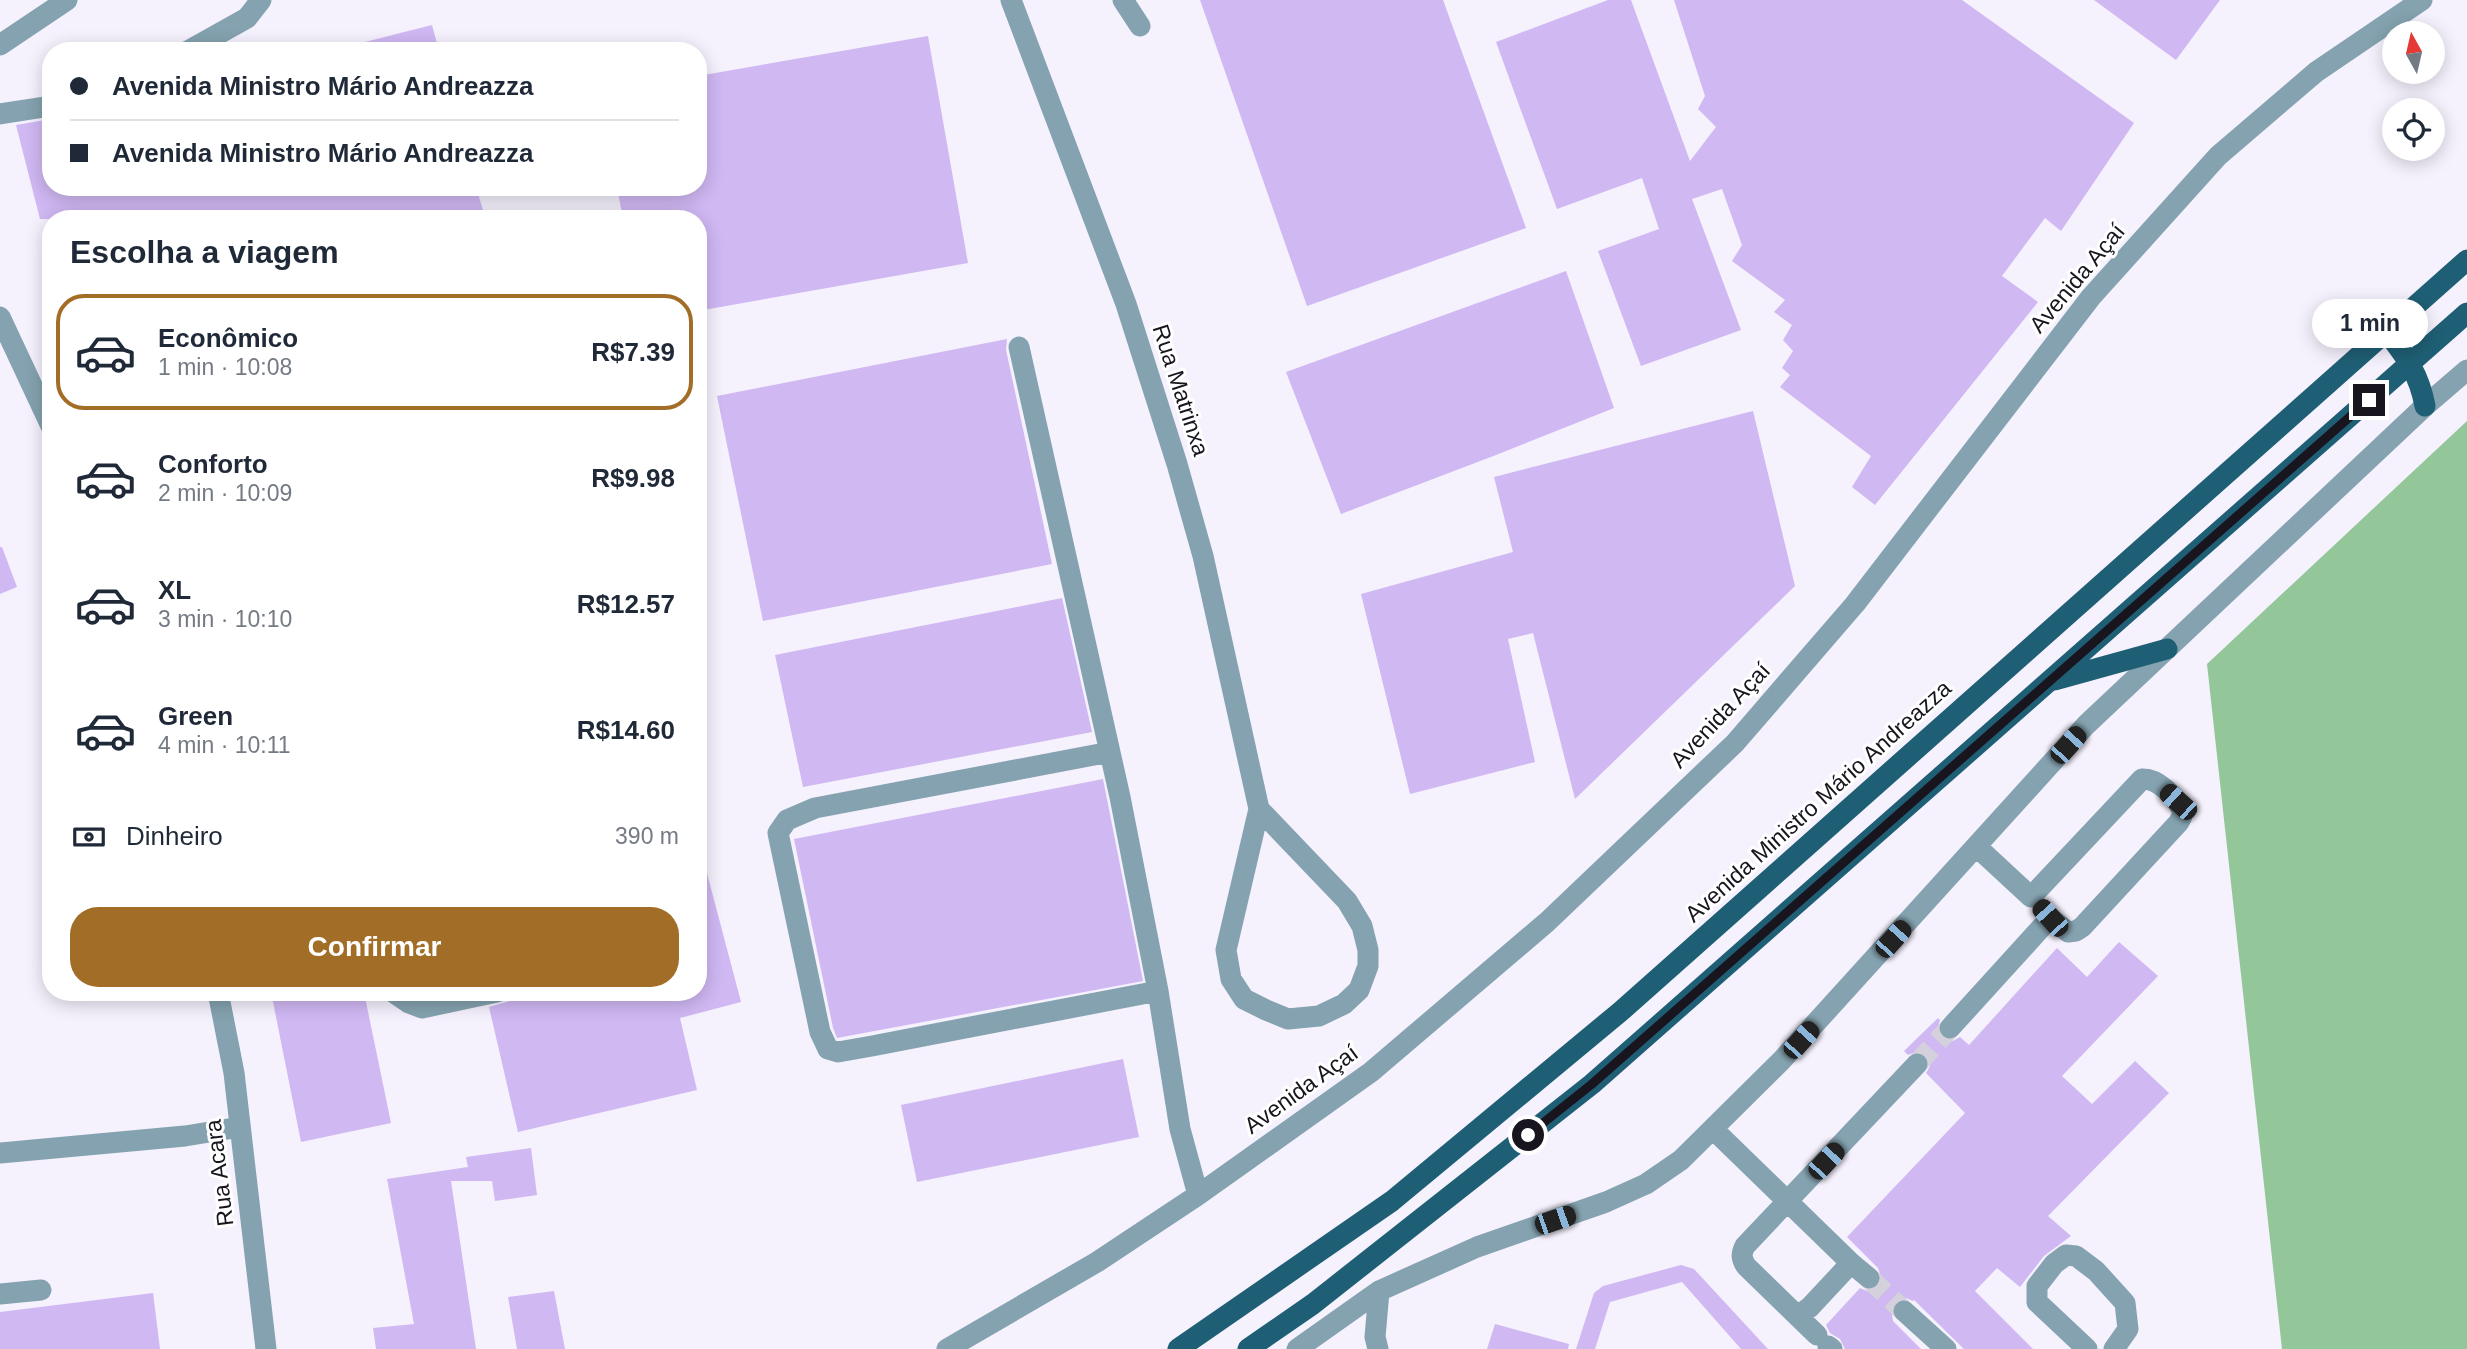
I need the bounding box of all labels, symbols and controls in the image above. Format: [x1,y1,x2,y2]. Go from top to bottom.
north arrow [2382,21,2445,84]
map controls [2382,21,2445,161]
text: Avenida Ministro Mário Andreazza [112,71,533,101]
button: locate [2382,98,2445,161]
text: Avenida Ministro Mário Andreazza [112,138,533,168]
street label: Avenida Açaí [2024,218,2130,338]
text: Escolha a viagem [70,234,339,270]
callout: 1 min [2311,298,2427,348]
text: 1 min [2340,310,2400,336]
icon: car [74,321,137,384]
street label: Rua Matrinxa [1148,321,1215,459]
text: Econômico [158,323,298,353]
text: R$7.39 [591,337,675,367]
text: 1 min · 10:08 [158,354,292,380]
route end [2353,384,2385,416]
icon: car [74,447,137,510]
text: Conforto [158,449,268,479]
text: R$9.98 [591,463,675,493]
text: 2 min · 10:09 [158,480,292,506]
icon: car [74,573,137,636]
text: XL [158,575,191,605]
text: R$12.57 [577,589,675,619]
text: 3 min · 10:10 [158,606,292,632]
street label: Avenida Açaí [1665,657,1776,773]
street label: Avenida Ministro Mário Andreazza [1680,675,1956,927]
icon: car [74,699,137,762]
text: Green [158,701,233,731]
text: R$14.60 [577,715,675,745]
car [2047,722,2090,768]
text: 4 min · 10:11 [158,732,291,758]
car [2156,780,2201,824]
icon: cash [70,818,108,856]
text: Dinheiro [126,821,223,851]
text: 390 m [615,823,679,849]
car [2029,895,2072,941]
button: Confirmar [70,907,679,987]
car [1872,916,1915,962]
car [1780,1017,1823,1063]
street label: Avenida Açaí [1239,1039,1363,1139]
street label: Rua Acara [200,1118,238,1228]
route start [1512,1119,1544,1151]
car [1804,1138,1849,1184]
car [1532,1203,1579,1237]

